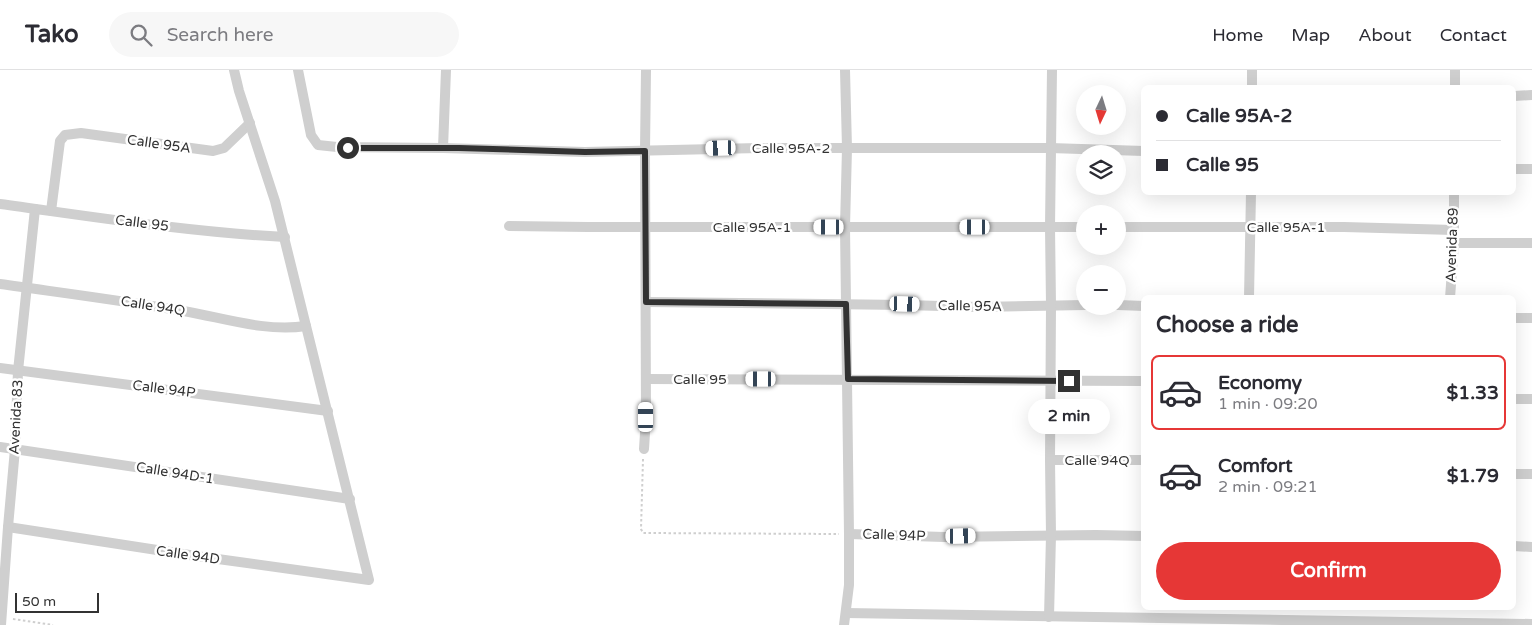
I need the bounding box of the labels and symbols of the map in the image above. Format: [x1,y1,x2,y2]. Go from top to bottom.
north arrow [1076,85,1126,135]
street label: Calle 95A [126,131,192,157]
route start [337,137,359,159]
car [705,140,736,156]
street label: Calle 95A-2 [752,140,830,157]
street label: Avenida 89 [1442,207,1462,283]
street label: Calle 95 [114,211,170,235]
street label: Calle 95A-1 [713,219,791,236]
street label: Calle 95A-1 [1247,219,1325,236]
car [814,220,844,235]
car [960,220,990,235]
street label: Calle 94Q [120,293,186,319]
car [889,296,920,312]
street label: Calle 95A [938,297,1002,315]
route end [1058,370,1080,392]
street label: Calle 95 [673,371,727,388]
car [746,372,776,387]
street label: Calle 94P [132,377,196,401]
street label: Avenida 83 [6,379,26,455]
callout: 2 min [1028,398,1110,434]
car [638,402,653,432]
street label: Calle 94Q [1064,452,1130,469]
street label: Calle 94D-1 [135,458,215,488]
street label: Calle 94P [862,525,926,545]
car [945,528,976,544]
street label: Calle 94D [155,542,221,568]
scale bar [15,590,99,613]

